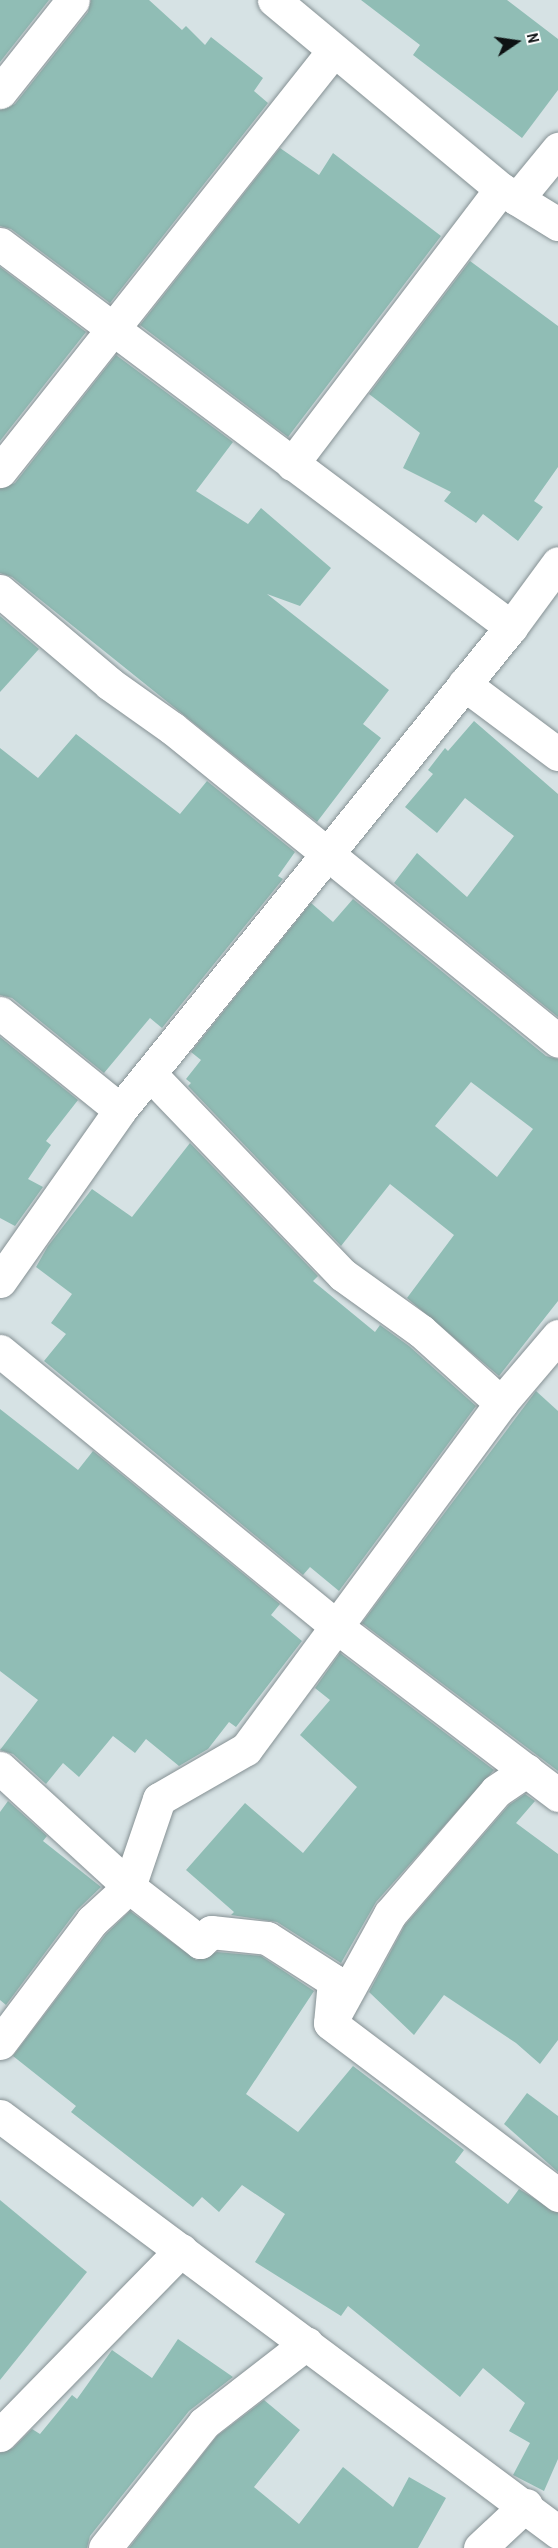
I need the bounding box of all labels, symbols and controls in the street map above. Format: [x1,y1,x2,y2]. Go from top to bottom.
north arrow [486,12,546,72]
text: N [522,31,545,45]

